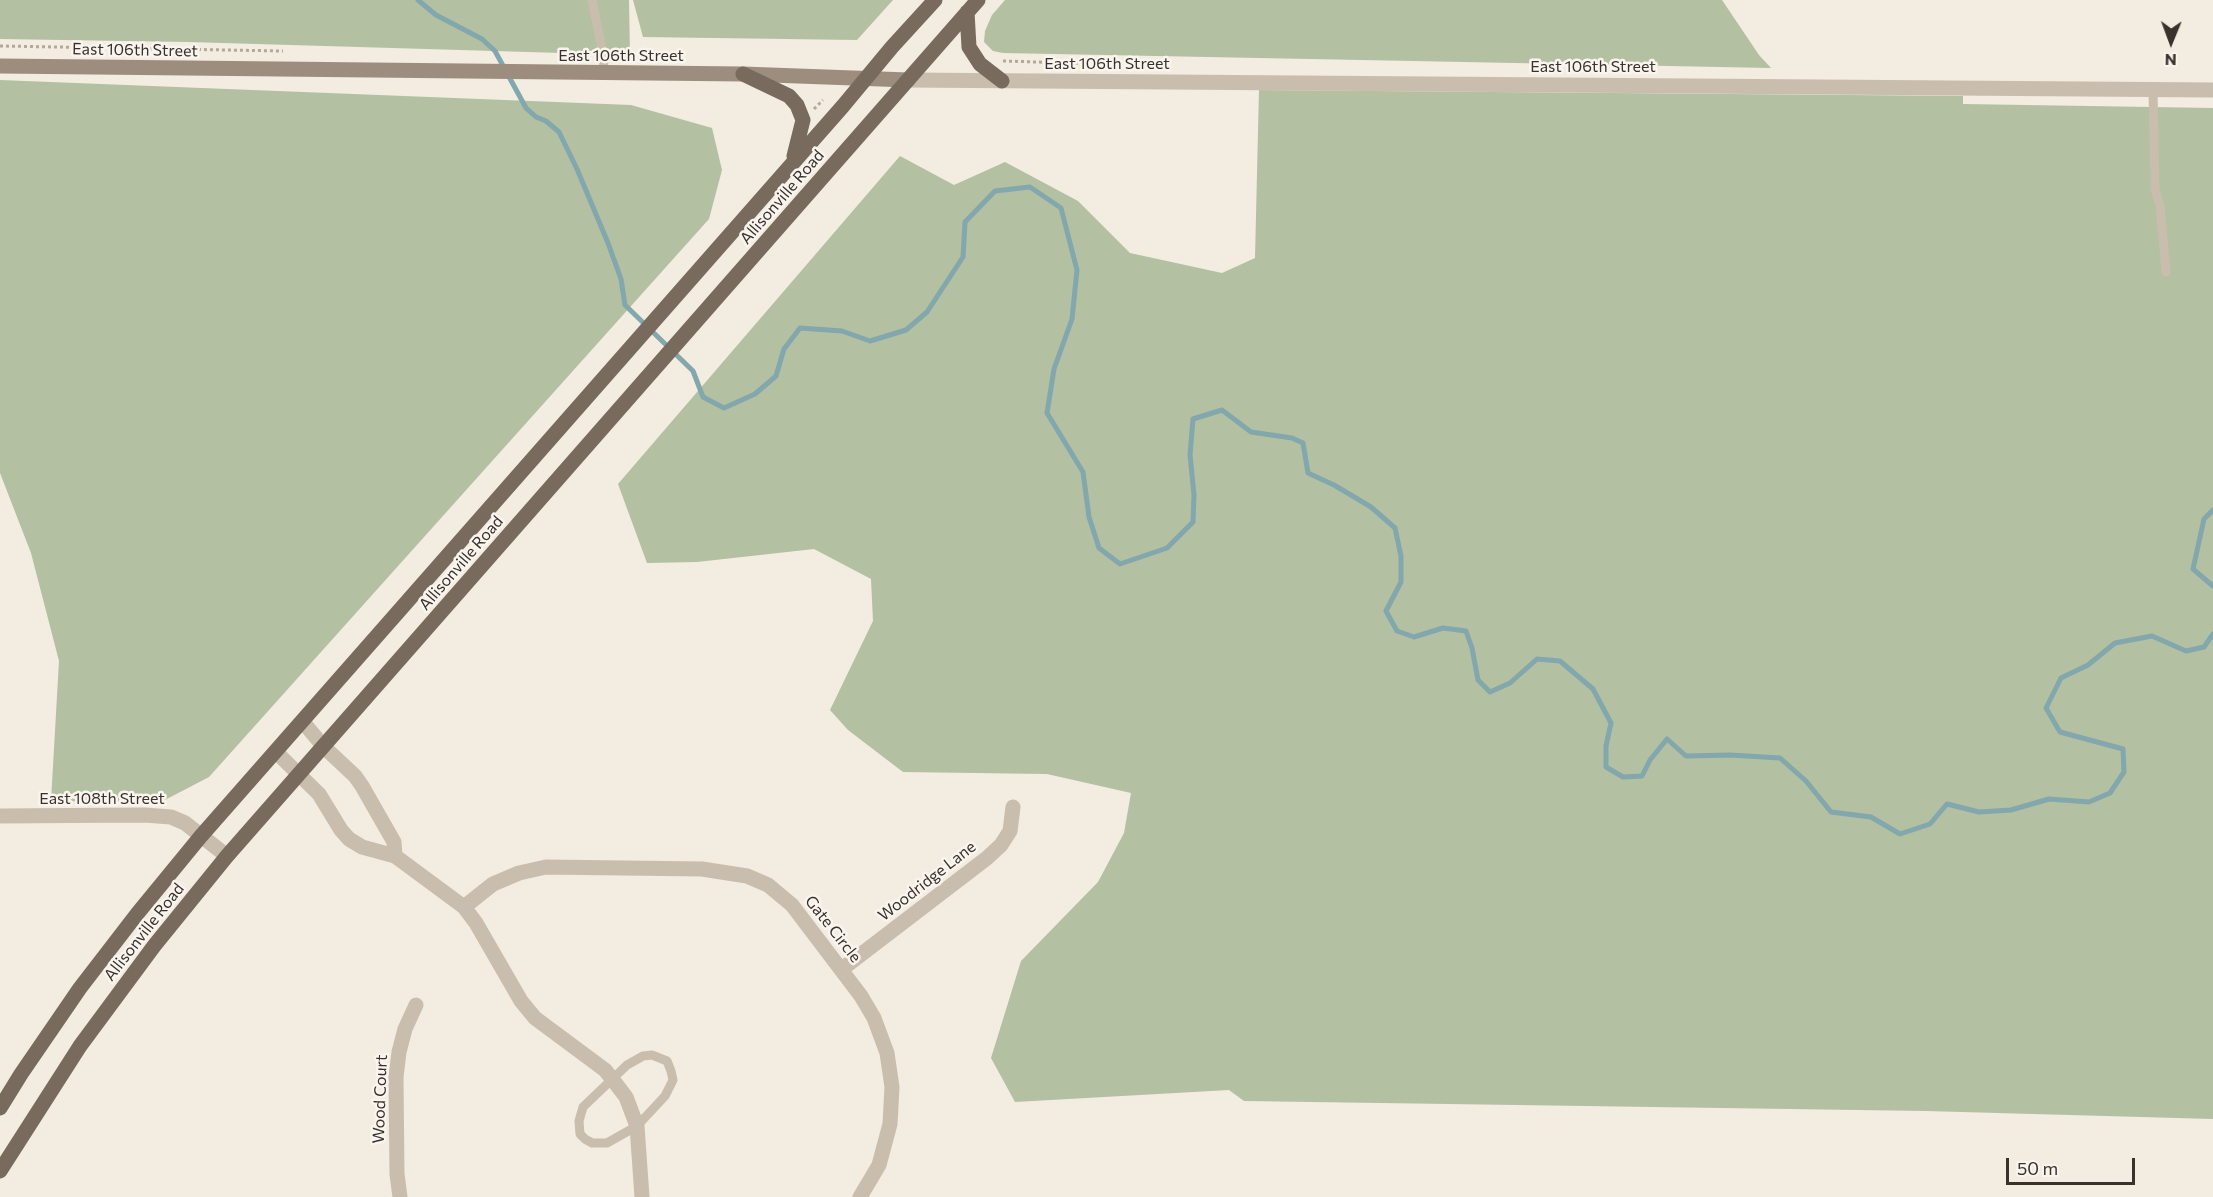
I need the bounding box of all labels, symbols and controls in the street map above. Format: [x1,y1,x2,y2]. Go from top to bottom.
north arrow [2141,12,2201,72]
street label: East 106th Street [72,39,198,61]
street label: East 106th Street [558,46,684,66]
text: N [2165,51,2177,70]
street label: East 106th Street [1044,54,1170,74]
street label: East 106th Street [1530,57,1656,77]
street label: Allisonville Road [736,146,828,248]
street label: Allisonville Road [415,512,507,614]
street label: East 108th Street [39,789,165,809]
street label: Woodridge Lane [874,837,980,925]
street label: Allisonville Road [100,879,188,985]
street label: Gate Circle [801,892,865,966]
street label: Wood Court [369,1054,391,1144]
scale bar [2009,1146,2138,1184]
text: 50 m [2017,1157,2058,1179]

